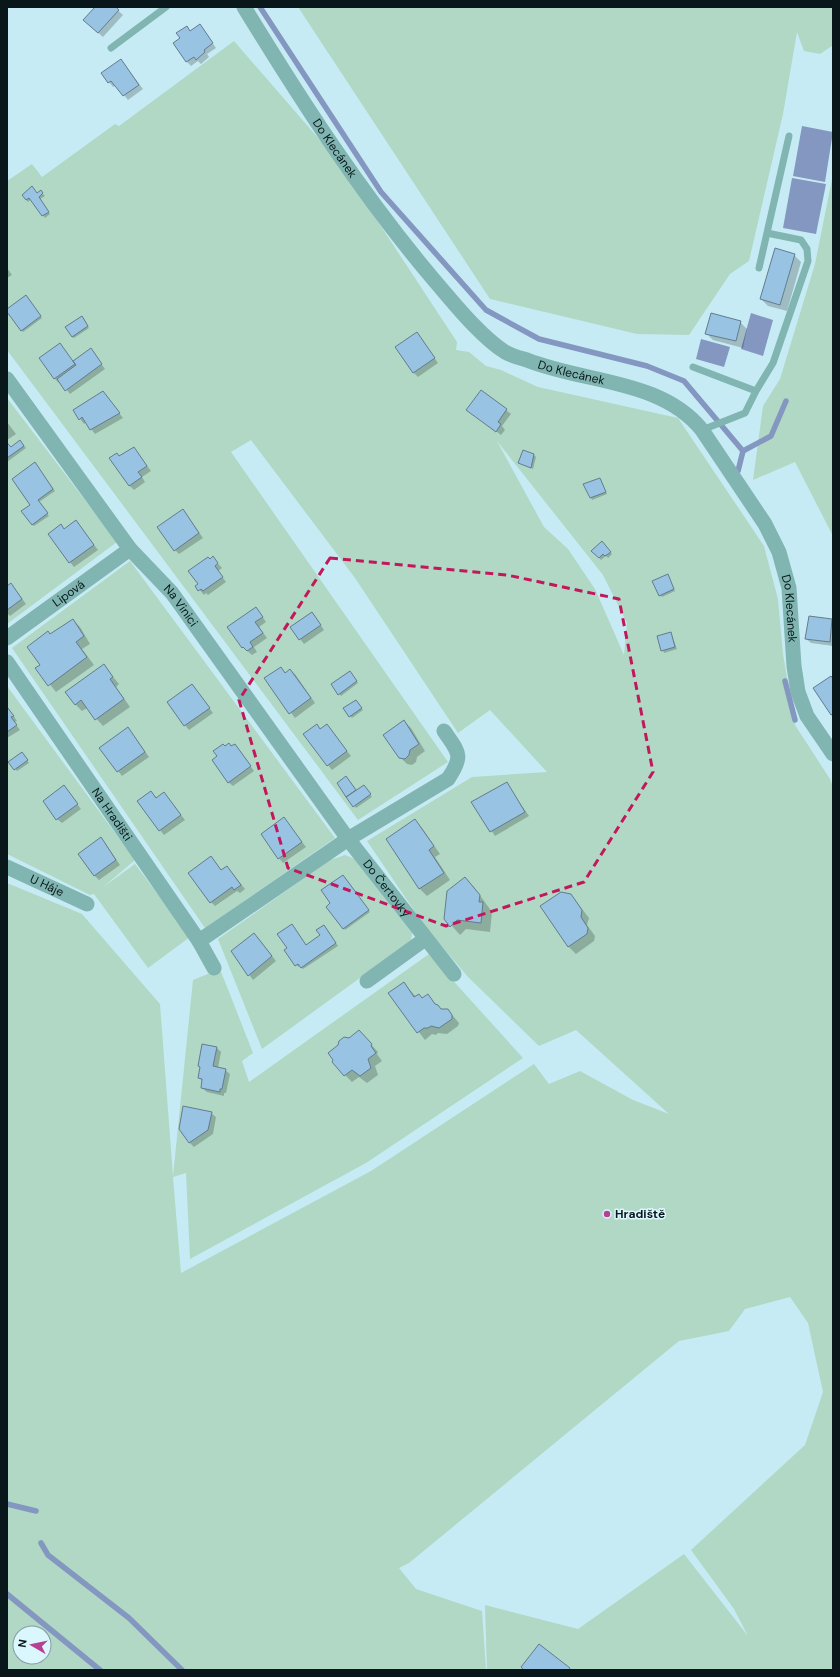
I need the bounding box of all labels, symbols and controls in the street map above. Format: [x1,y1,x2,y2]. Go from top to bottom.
street label: Do Klecánek [309,116,361,181]
street label: Do Klecánek [536,357,606,388]
street label: Do Klecánek [778,573,800,643]
street label: Lipová [49,576,88,611]
street label: Na Vinici [160,581,202,630]
street label: Na Hradišti [88,785,136,844]
street label: Do Čertovky [359,856,415,921]
street label: U Háje [27,871,67,900]
place label: Hradiště [615,1206,665,1222]
marker: Hradiště [602,1209,612,1219]
north arrow [12,1625,52,1665]
text: N [15,1638,30,1648]

